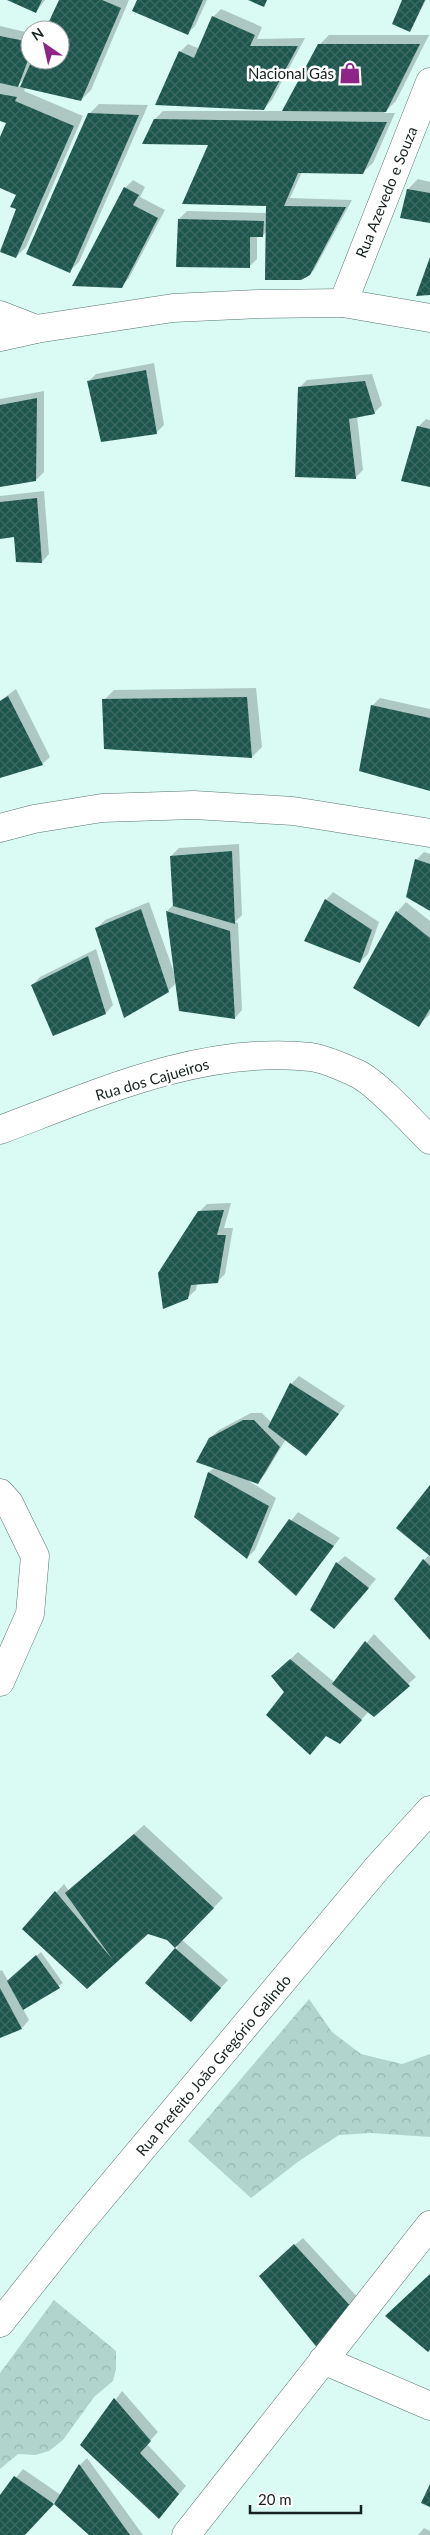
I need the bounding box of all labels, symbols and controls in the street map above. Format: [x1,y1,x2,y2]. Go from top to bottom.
north arrow [20,20,70,70]
text: N [28,24,47,44]
shop icon: Nacional Gás [337,60,363,86]
place label: Nacional Gás [248,64,334,82]
street label: Rua Azevedo e Souza [351,124,421,260]
street label: Rua dos Cajueiros [93,1054,211,1104]
street label: Rua Prefeito João Gregório Galindo [132,1971,294,2159]
scale bar [250,2482,361,2514]
text: 20 m [258,2490,292,2508]

